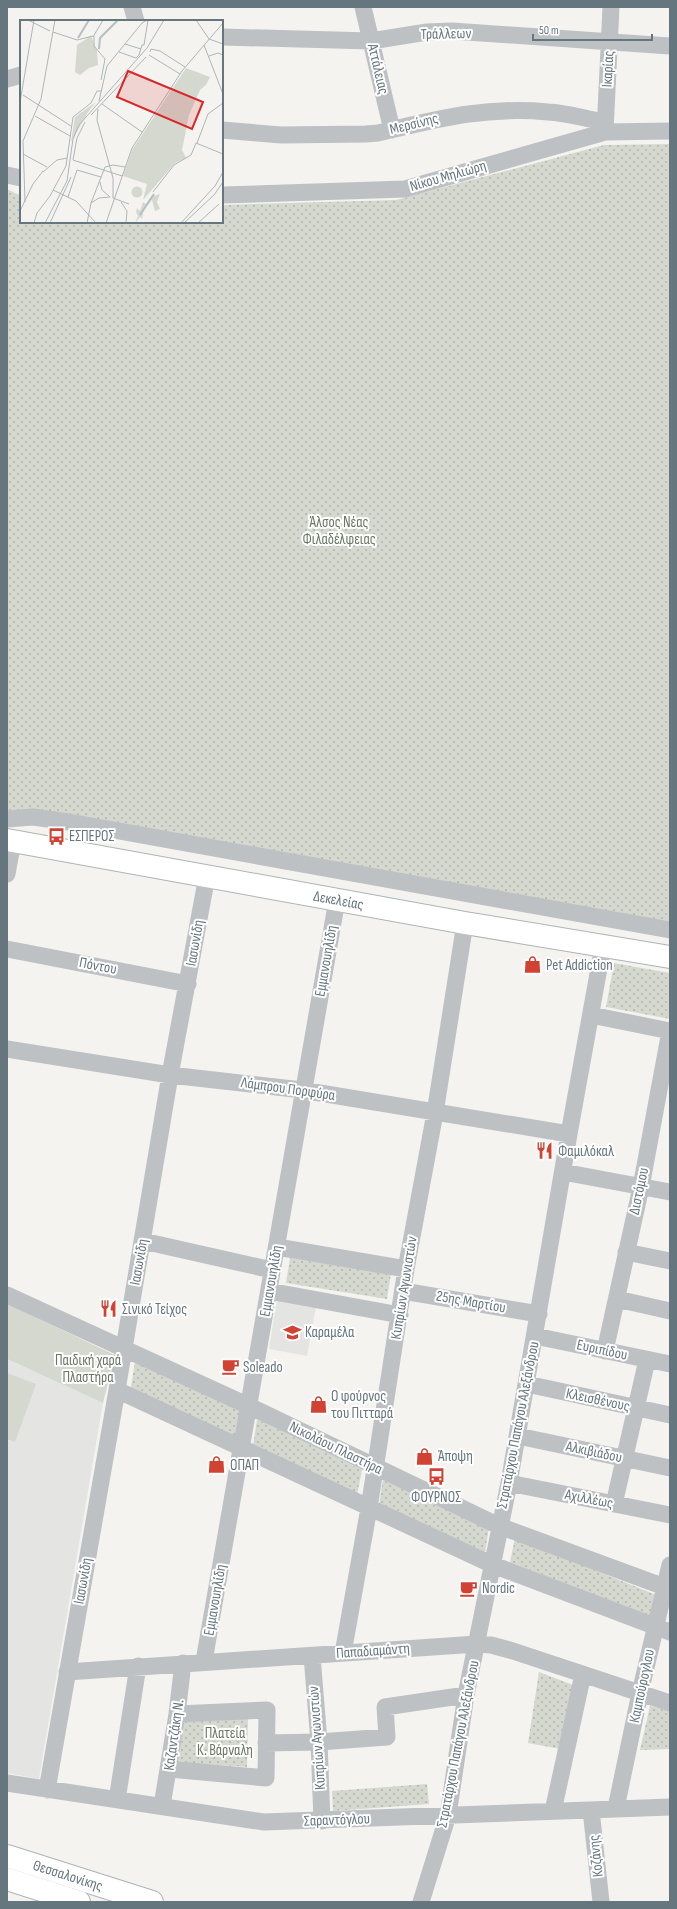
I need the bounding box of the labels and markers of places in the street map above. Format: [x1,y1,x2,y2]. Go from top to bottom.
bus stop icon: ΕΣΠΕΡΟΣ [46,826,66,846]
place label: ΕΣΠΕΡΟΣ [69,827,115,846]
shop icon: Pet Addiction [523,955,543,975]
place label: Pet Addiction [546,956,613,975]
restaurant icon: Φαμιλόκαλ [535,1141,555,1161]
place label: Φαμιλόκαλ [558,1142,614,1161]
restaurant icon: Σινικό Τείχος [99,1299,119,1319]
place label: Σινικό Τείχος [122,1300,187,1319]
school or university icon: Καραμέλα [282,1322,302,1342]
place label: Καραμέλα [305,1323,355,1342]
cafe icon: Soleado [220,1357,240,1377]
place label: Soleado [243,1358,283,1377]
place label: Ο φούρνος του Πιτταρά [331,1387,394,1423]
shop icon: Ο φούρνος του Πιτταρά [308,1395,328,1415]
shop icon: Άποψη [415,1446,435,1466]
place label: Άποψη [438,1447,473,1466]
shop icon: ΟΠΑΠ [207,1455,227,1475]
place label: ΟΠΑΠ [230,1456,259,1475]
bus stop icon: ΦΟΥΡΝΟΣ [426,1466,446,1486]
place label: ΦΟΥΡΝΟΣ [411,1488,461,1507]
cafe icon: Nordic [459,1578,479,1598]
place label: Nordic [482,1579,515,1598]

